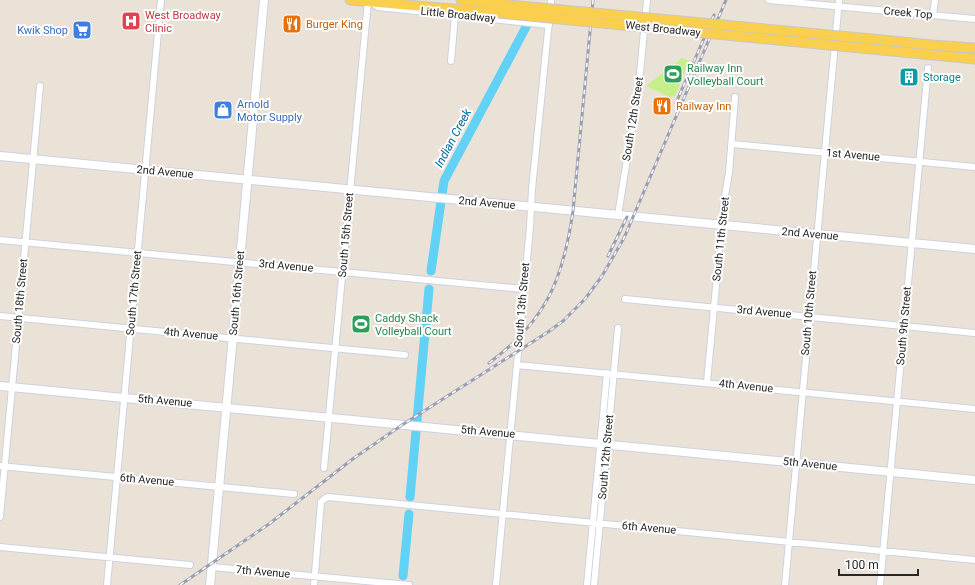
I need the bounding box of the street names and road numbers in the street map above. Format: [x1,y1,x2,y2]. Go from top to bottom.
street label: Creek Top [883,4,933,22]
street label: Little Broadway [420,5,497,25]
street label: West Broadway [625,19,702,40]
street label: South 12th Street [620,76,646,162]
street label: 1st Avenue [825,146,881,164]
street label: 2nd Avenue [136,163,194,181]
street label: South 15th Street [336,192,356,278]
street label: 2nd Avenue [458,194,516,212]
street label: South 11th Street [710,196,732,282]
street label: 2nd Avenue [781,225,839,243]
street label: South 17th Street [124,250,144,336]
street label: South 16th Street [227,250,247,336]
street label: 3rd Avenue [258,257,314,275]
street label: South 18th Street [10,258,30,344]
street label: South 13th Street [512,262,532,348]
street label: South 10th Street [799,270,819,356]
street label: South 9th Street [894,286,914,366]
street label: 3rd Avenue [736,303,792,321]
street label: 4th Avenue [163,325,219,343]
street label: 4th Avenue [718,377,774,395]
street label: 5th Avenue [137,392,193,410]
street label: South 12th Street [596,414,616,500]
street label: 5th Avenue [460,423,516,441]
street label: 5th Avenue [782,455,838,473]
street label: 6th Avenue [119,471,175,489]
street label: 6th Avenue [621,519,677,537]
street label: 7th Avenue [235,563,291,581]

